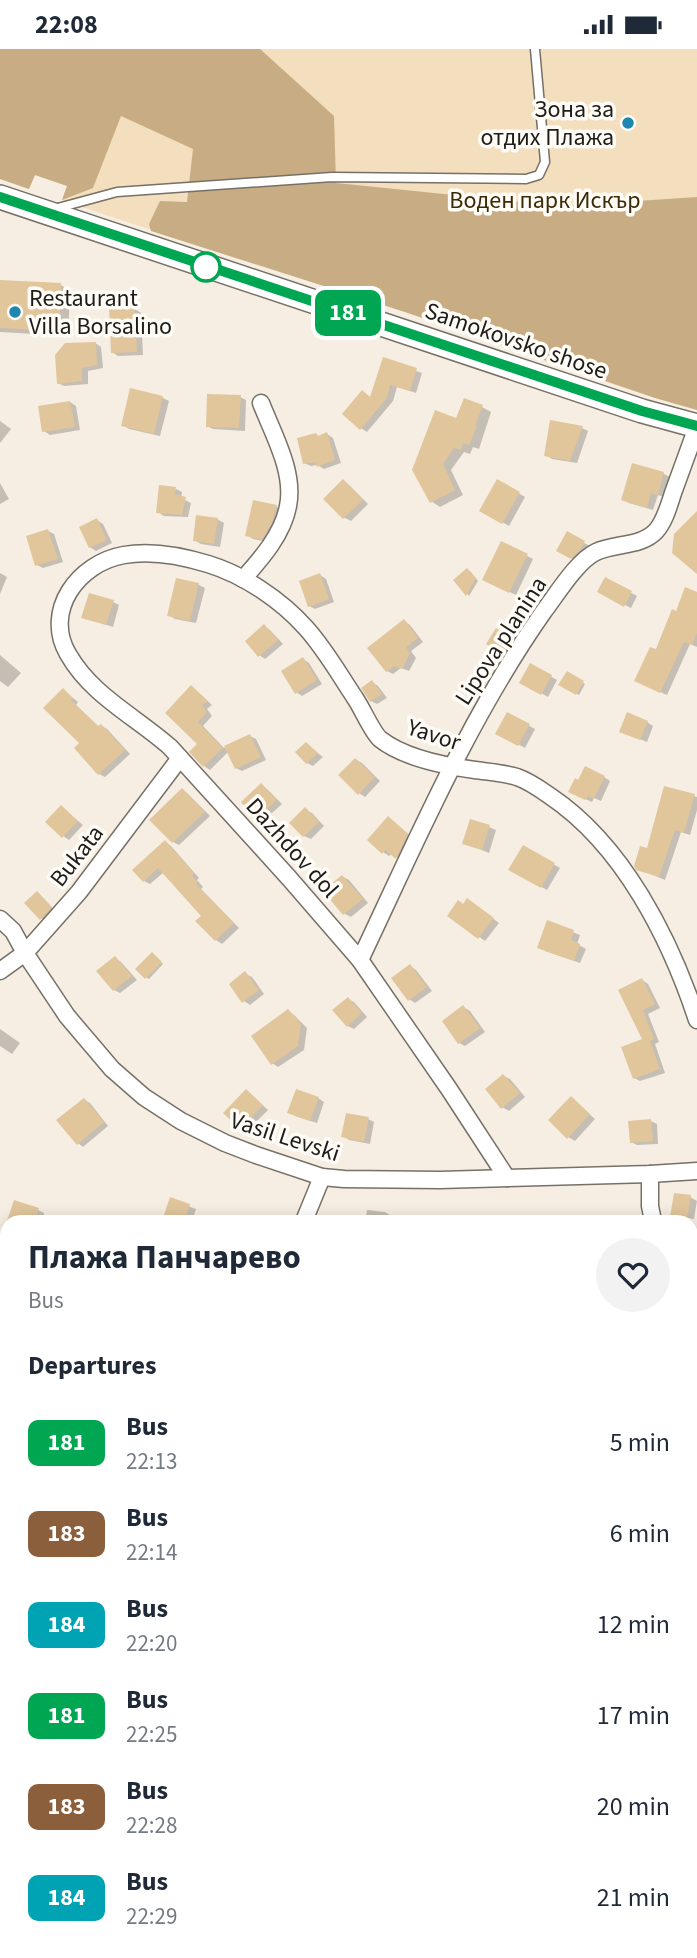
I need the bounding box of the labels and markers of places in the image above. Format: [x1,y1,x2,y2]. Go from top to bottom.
place label: Зона за отдих Плажа [481,92,614,155]
marker: Зона за отдих Плажа [620,115,636,131]
unlabelled marker [191,252,221,282]
place label: Restaurant Villa Borsalino [29,281,172,344]
marker: Restaurant Villa Borsalino [7,304,23,320]

